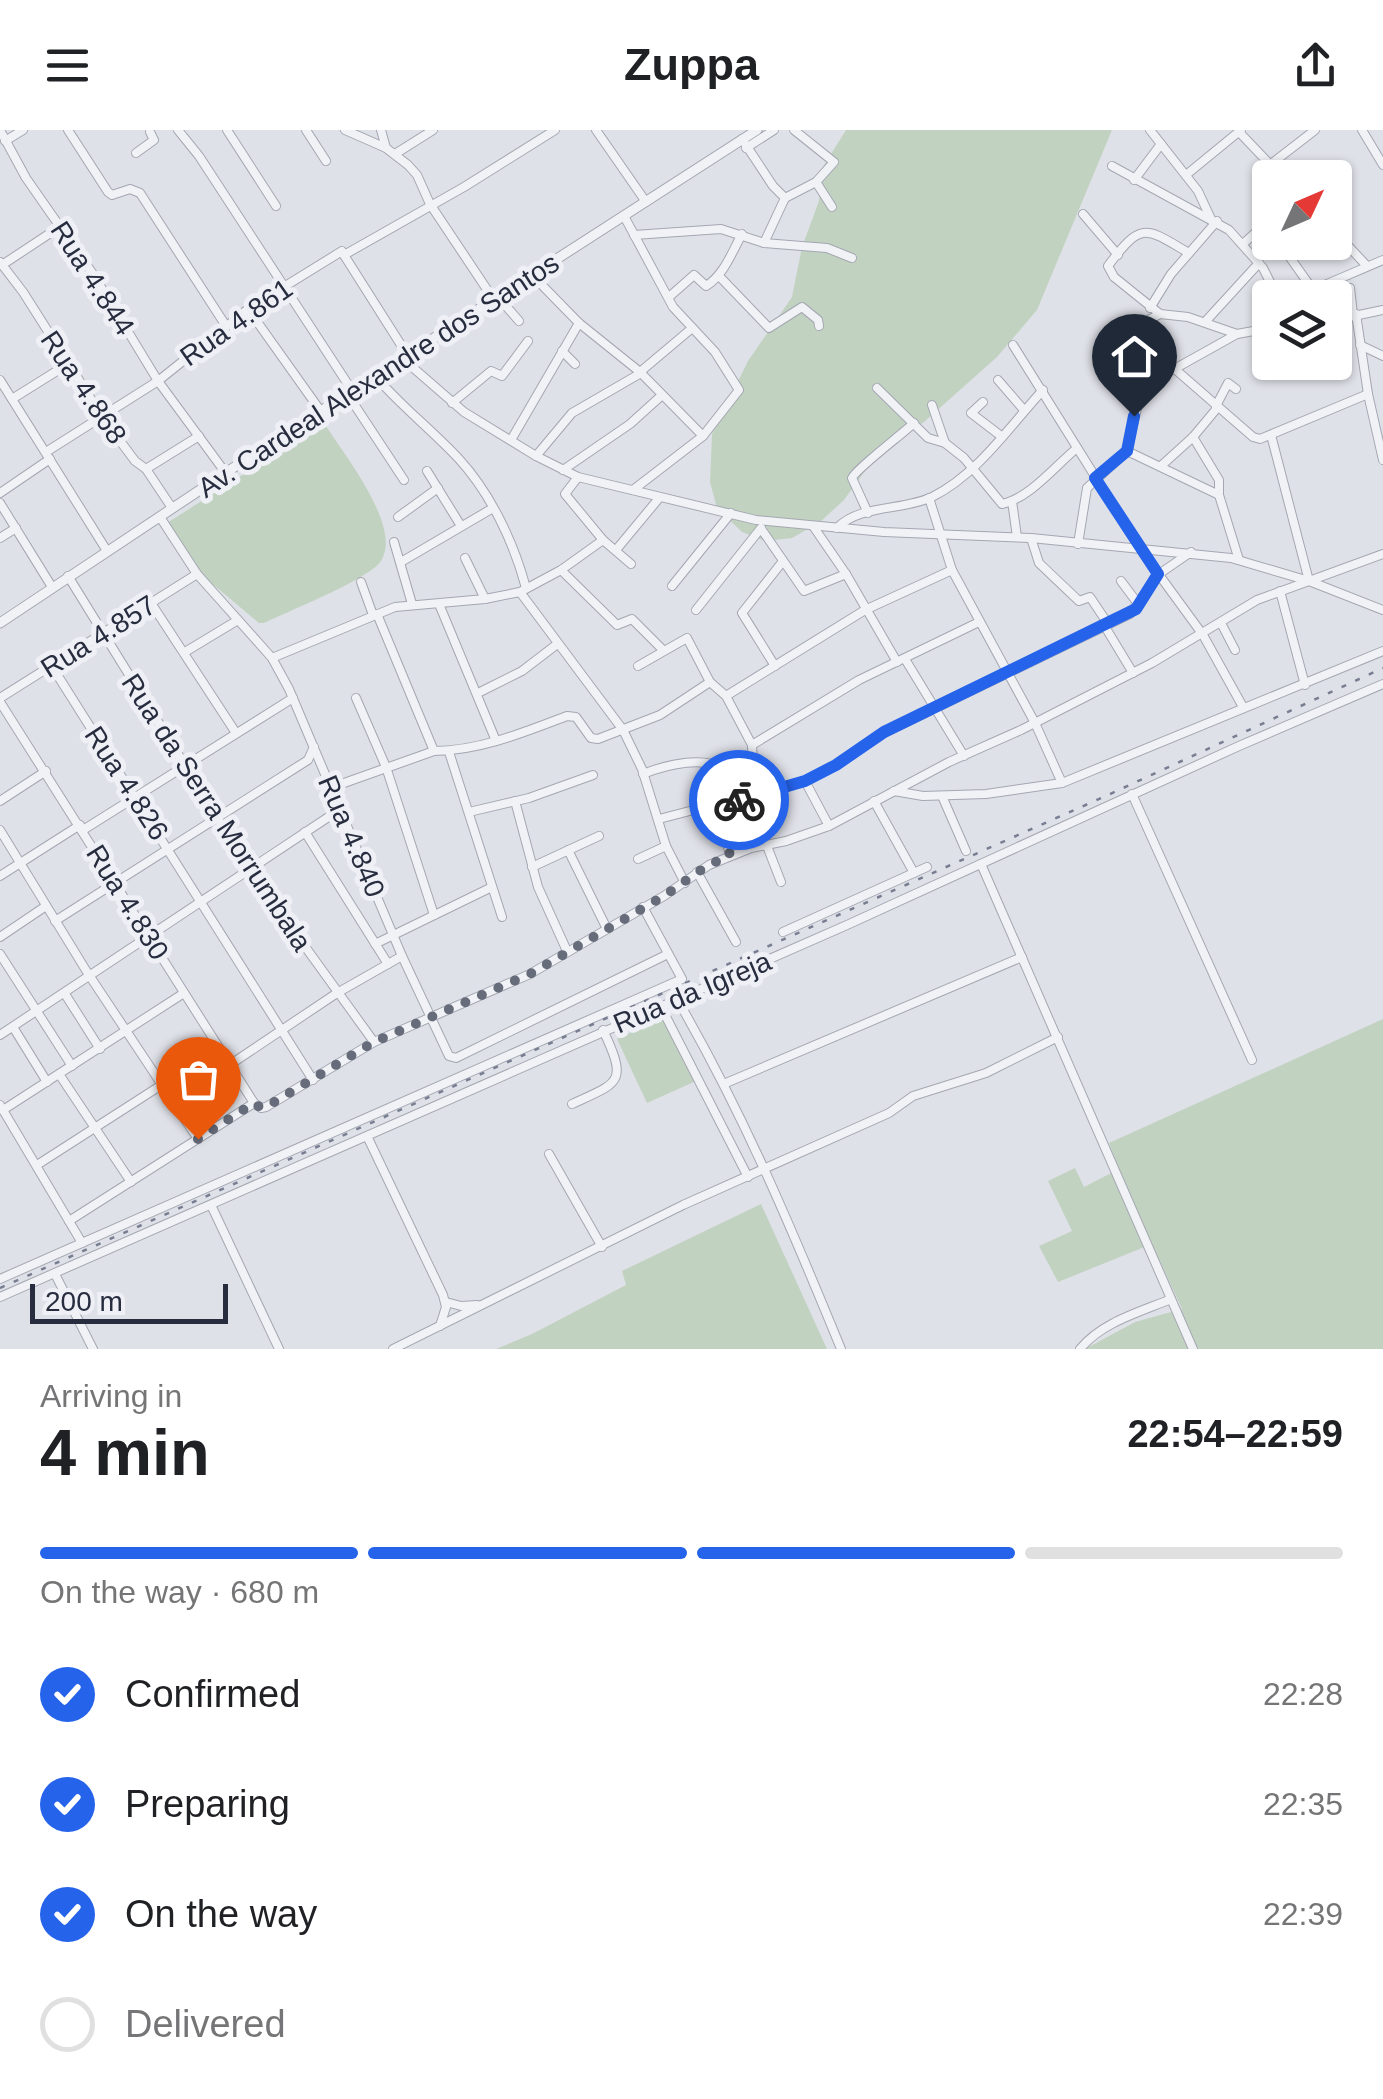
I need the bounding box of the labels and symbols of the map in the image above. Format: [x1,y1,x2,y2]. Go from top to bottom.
north arrow [1252,160,1352,260]
street label: Rua 4.844 [44,216,141,341]
street label: Av. Cardeal Alexandre dos Santos [192,247,564,504]
street label: Rua 4.861 [174,273,298,372]
pin [1092,314,1177,417]
street label: Rua 4.868 [35,325,133,450]
street label: Rua 4.857 [35,589,161,684]
street label: Rua da Serra Morrumbala [115,668,318,957]
street label: Rua 4.826 [78,721,175,846]
courier [689,750,789,850]
street label: Rua 4.840 [312,771,391,902]
street label: Rua 4.830 [80,839,175,965]
street label: Rua da Igreja [609,945,776,1040]
pin [156,1037,241,1140]
scale bar [30,1279,228,1324]

